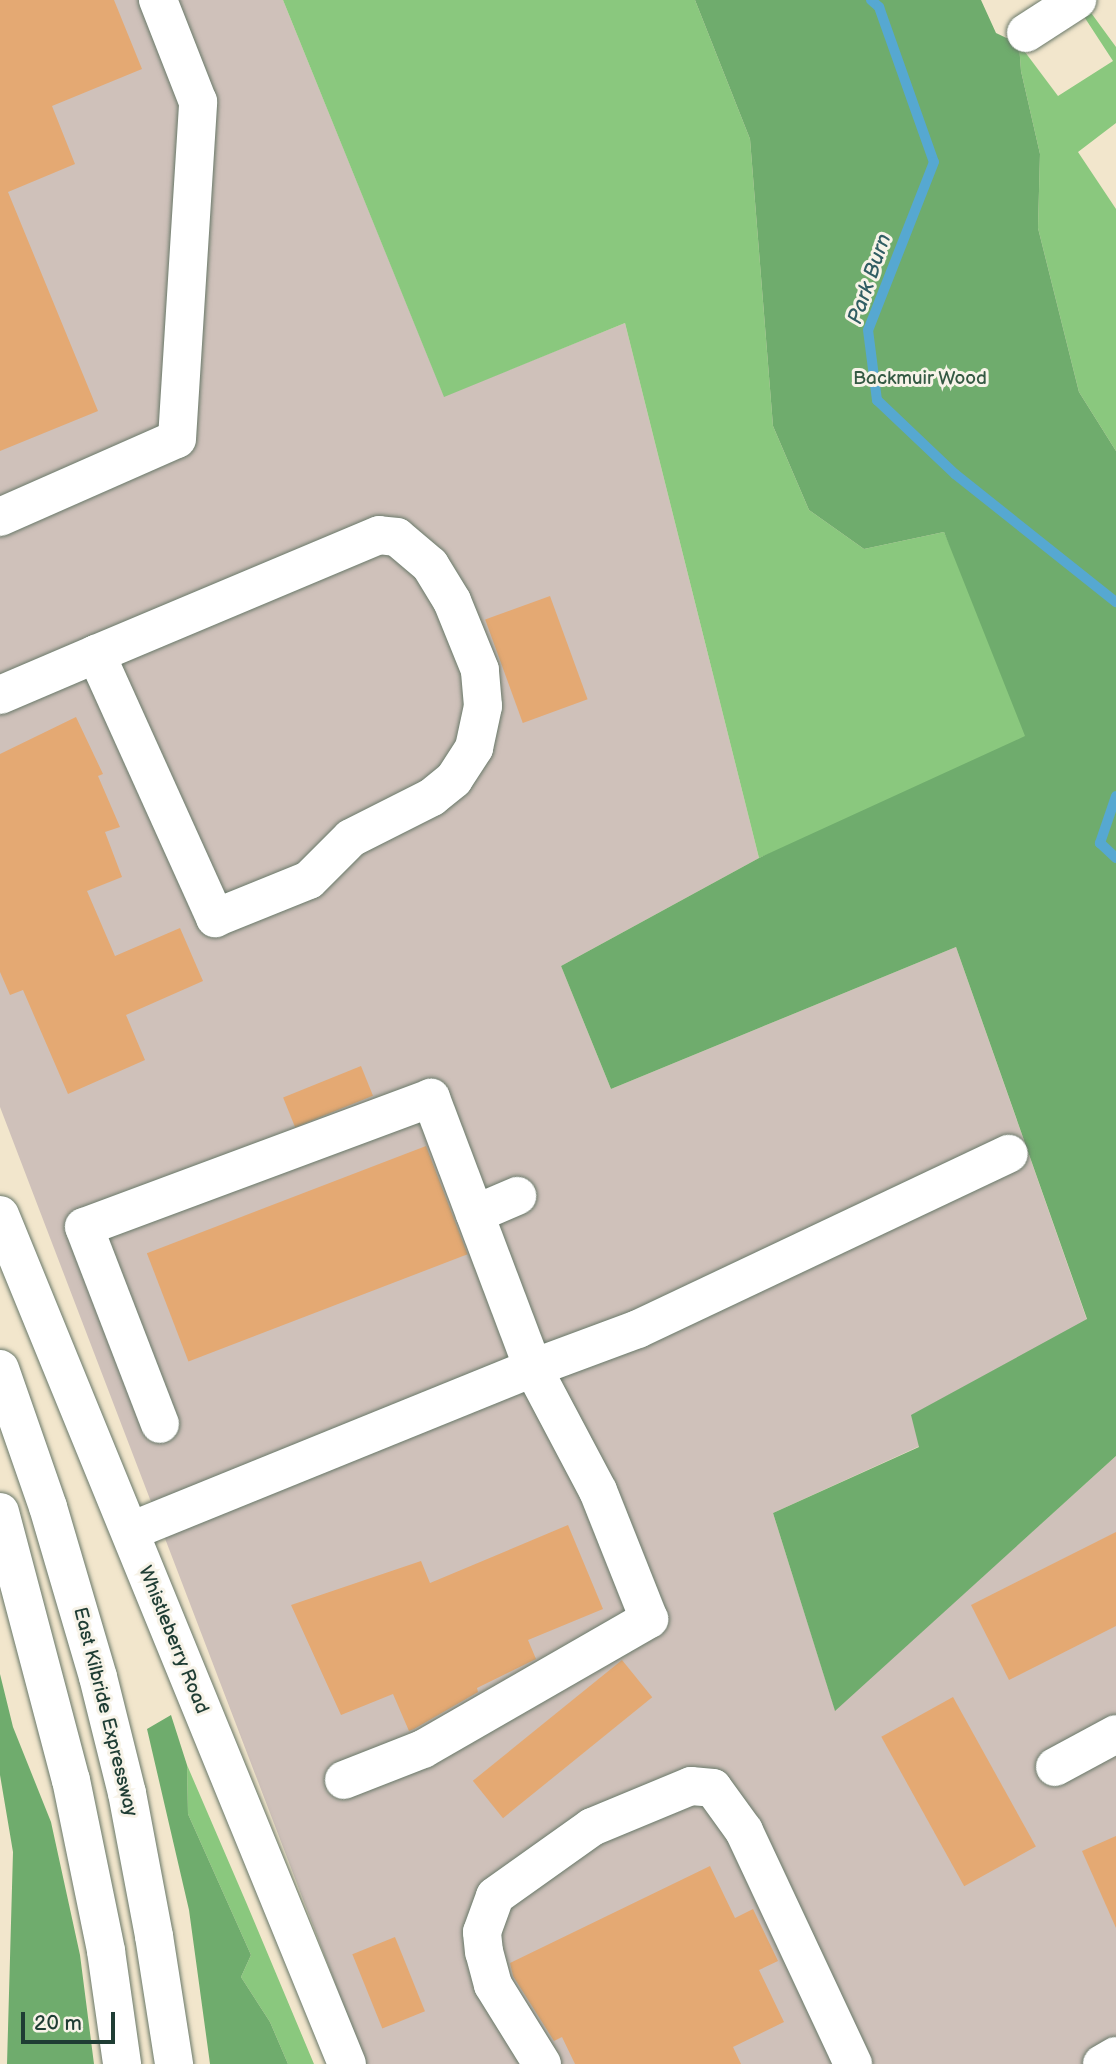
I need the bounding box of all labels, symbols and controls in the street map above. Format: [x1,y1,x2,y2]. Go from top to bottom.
water label: Park Burn [843,231,897,327]
park label: Backmuir Wood [853,368,987,390]
street label: Whistleberry Road [133,1562,213,1718]
street label: East Kilbride Expressway [68,1605,142,1819]
scale bar [24,1997,119,2041]
text: 20 m [34,2011,82,2036]

